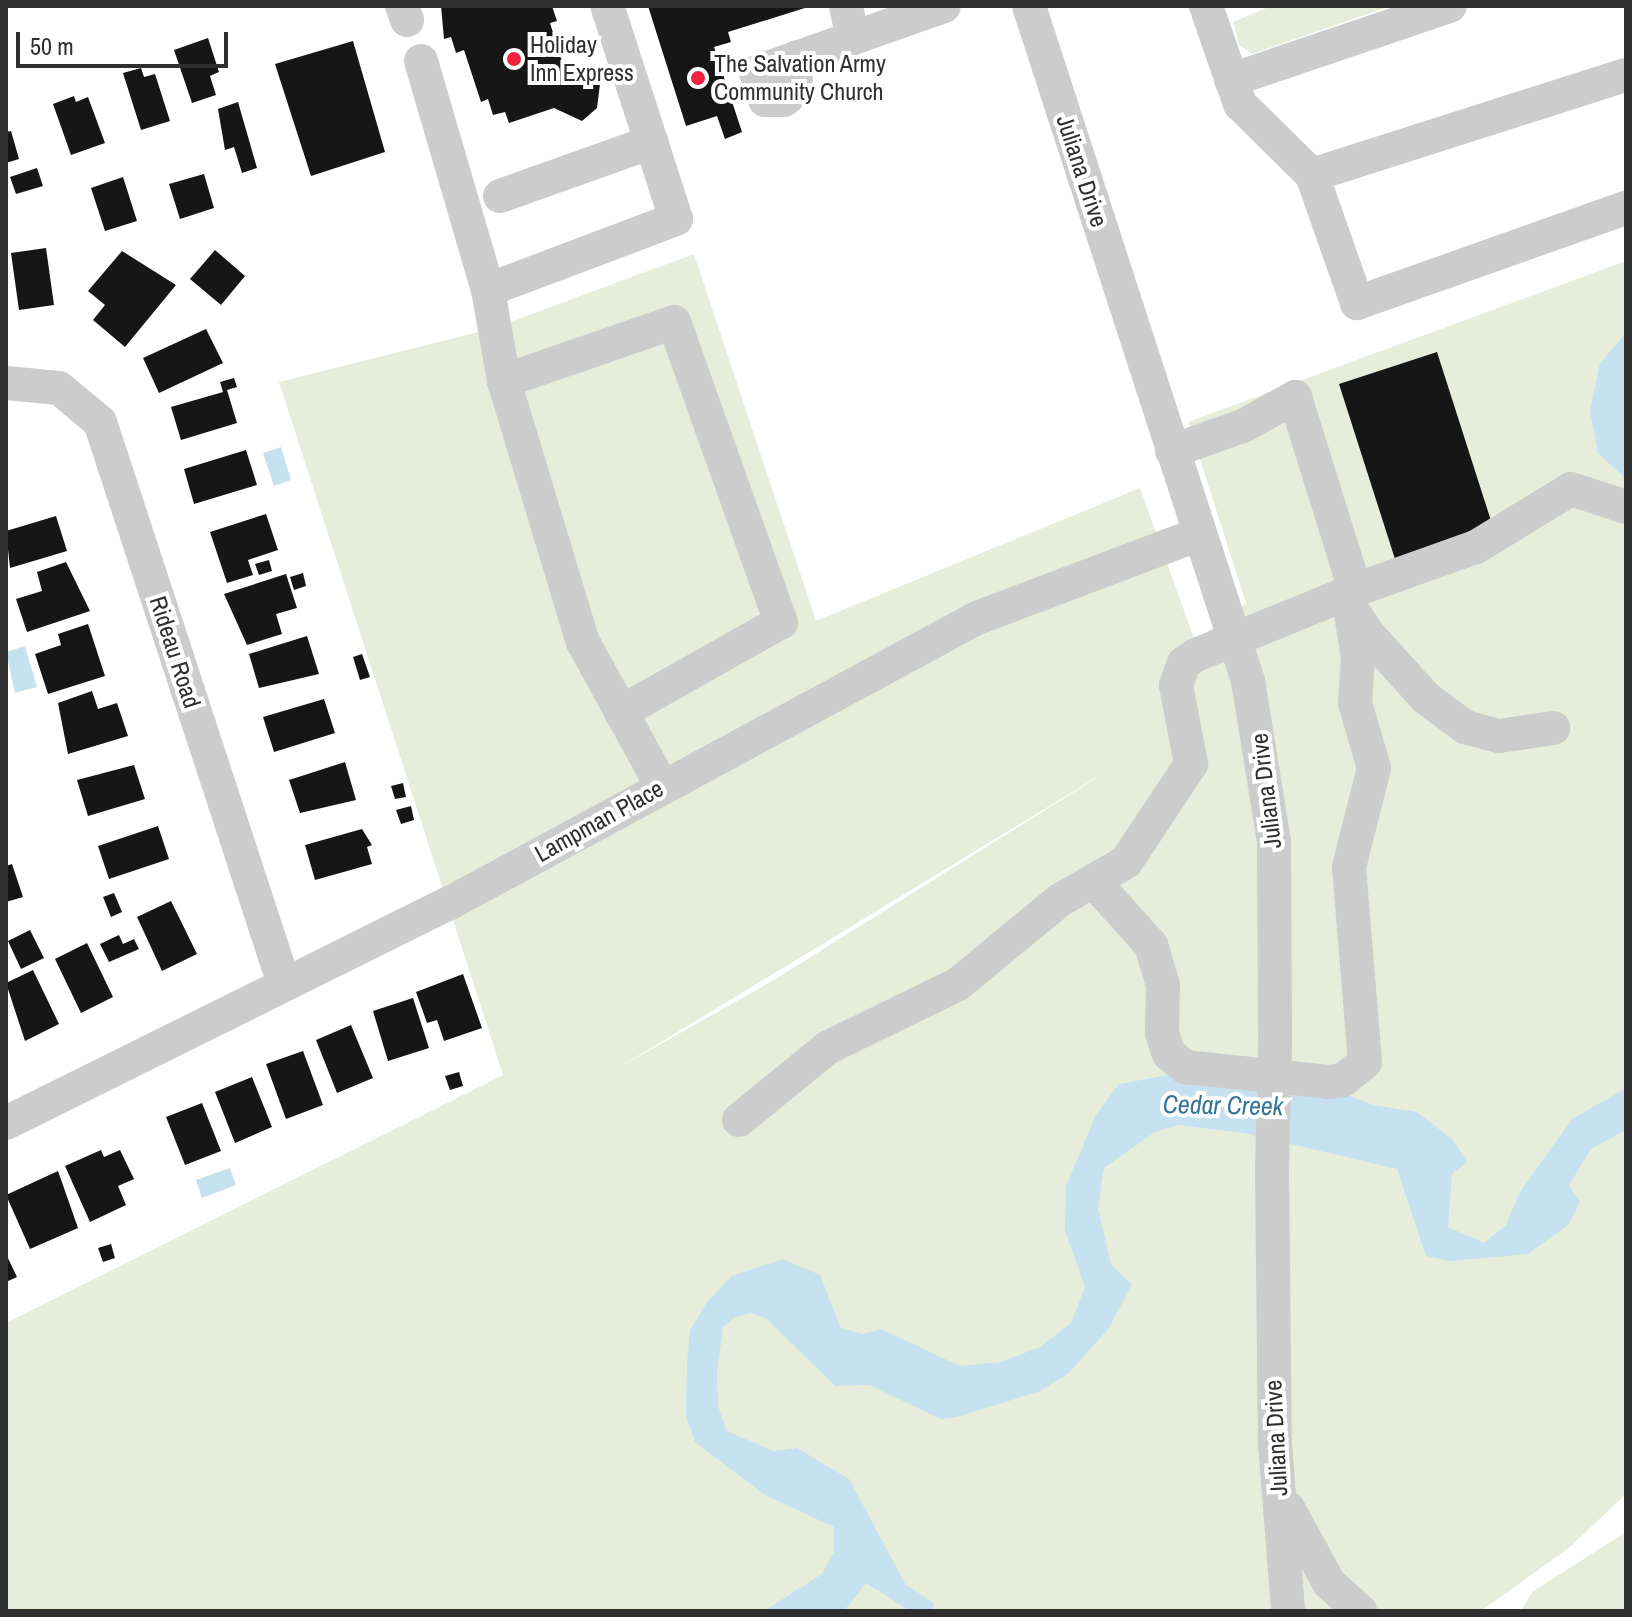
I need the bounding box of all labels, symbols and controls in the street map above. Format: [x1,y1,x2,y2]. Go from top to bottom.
scale bar [20,16,232,66]
text: 50 m [30,30,74,62]
place label: Holiday Inn Express [530,31,634,87]
marker: Holiday Inn Express [505,50,523,68]
place label: The Salvation Army Community Church [714,50,887,106]
marker: The Salvation Army Community Church [689,69,707,87]
street label: Juliana Drive [1050,111,1114,231]
street label: Rideau Road [143,592,207,712]
street label: Juliana Drive [1245,732,1287,850]
street label: Lampman Place [530,774,668,868]
water label: Cedar Creek [1162,1088,1284,1122]
street label: Juliana Drive [1259,1379,1293,1497]

